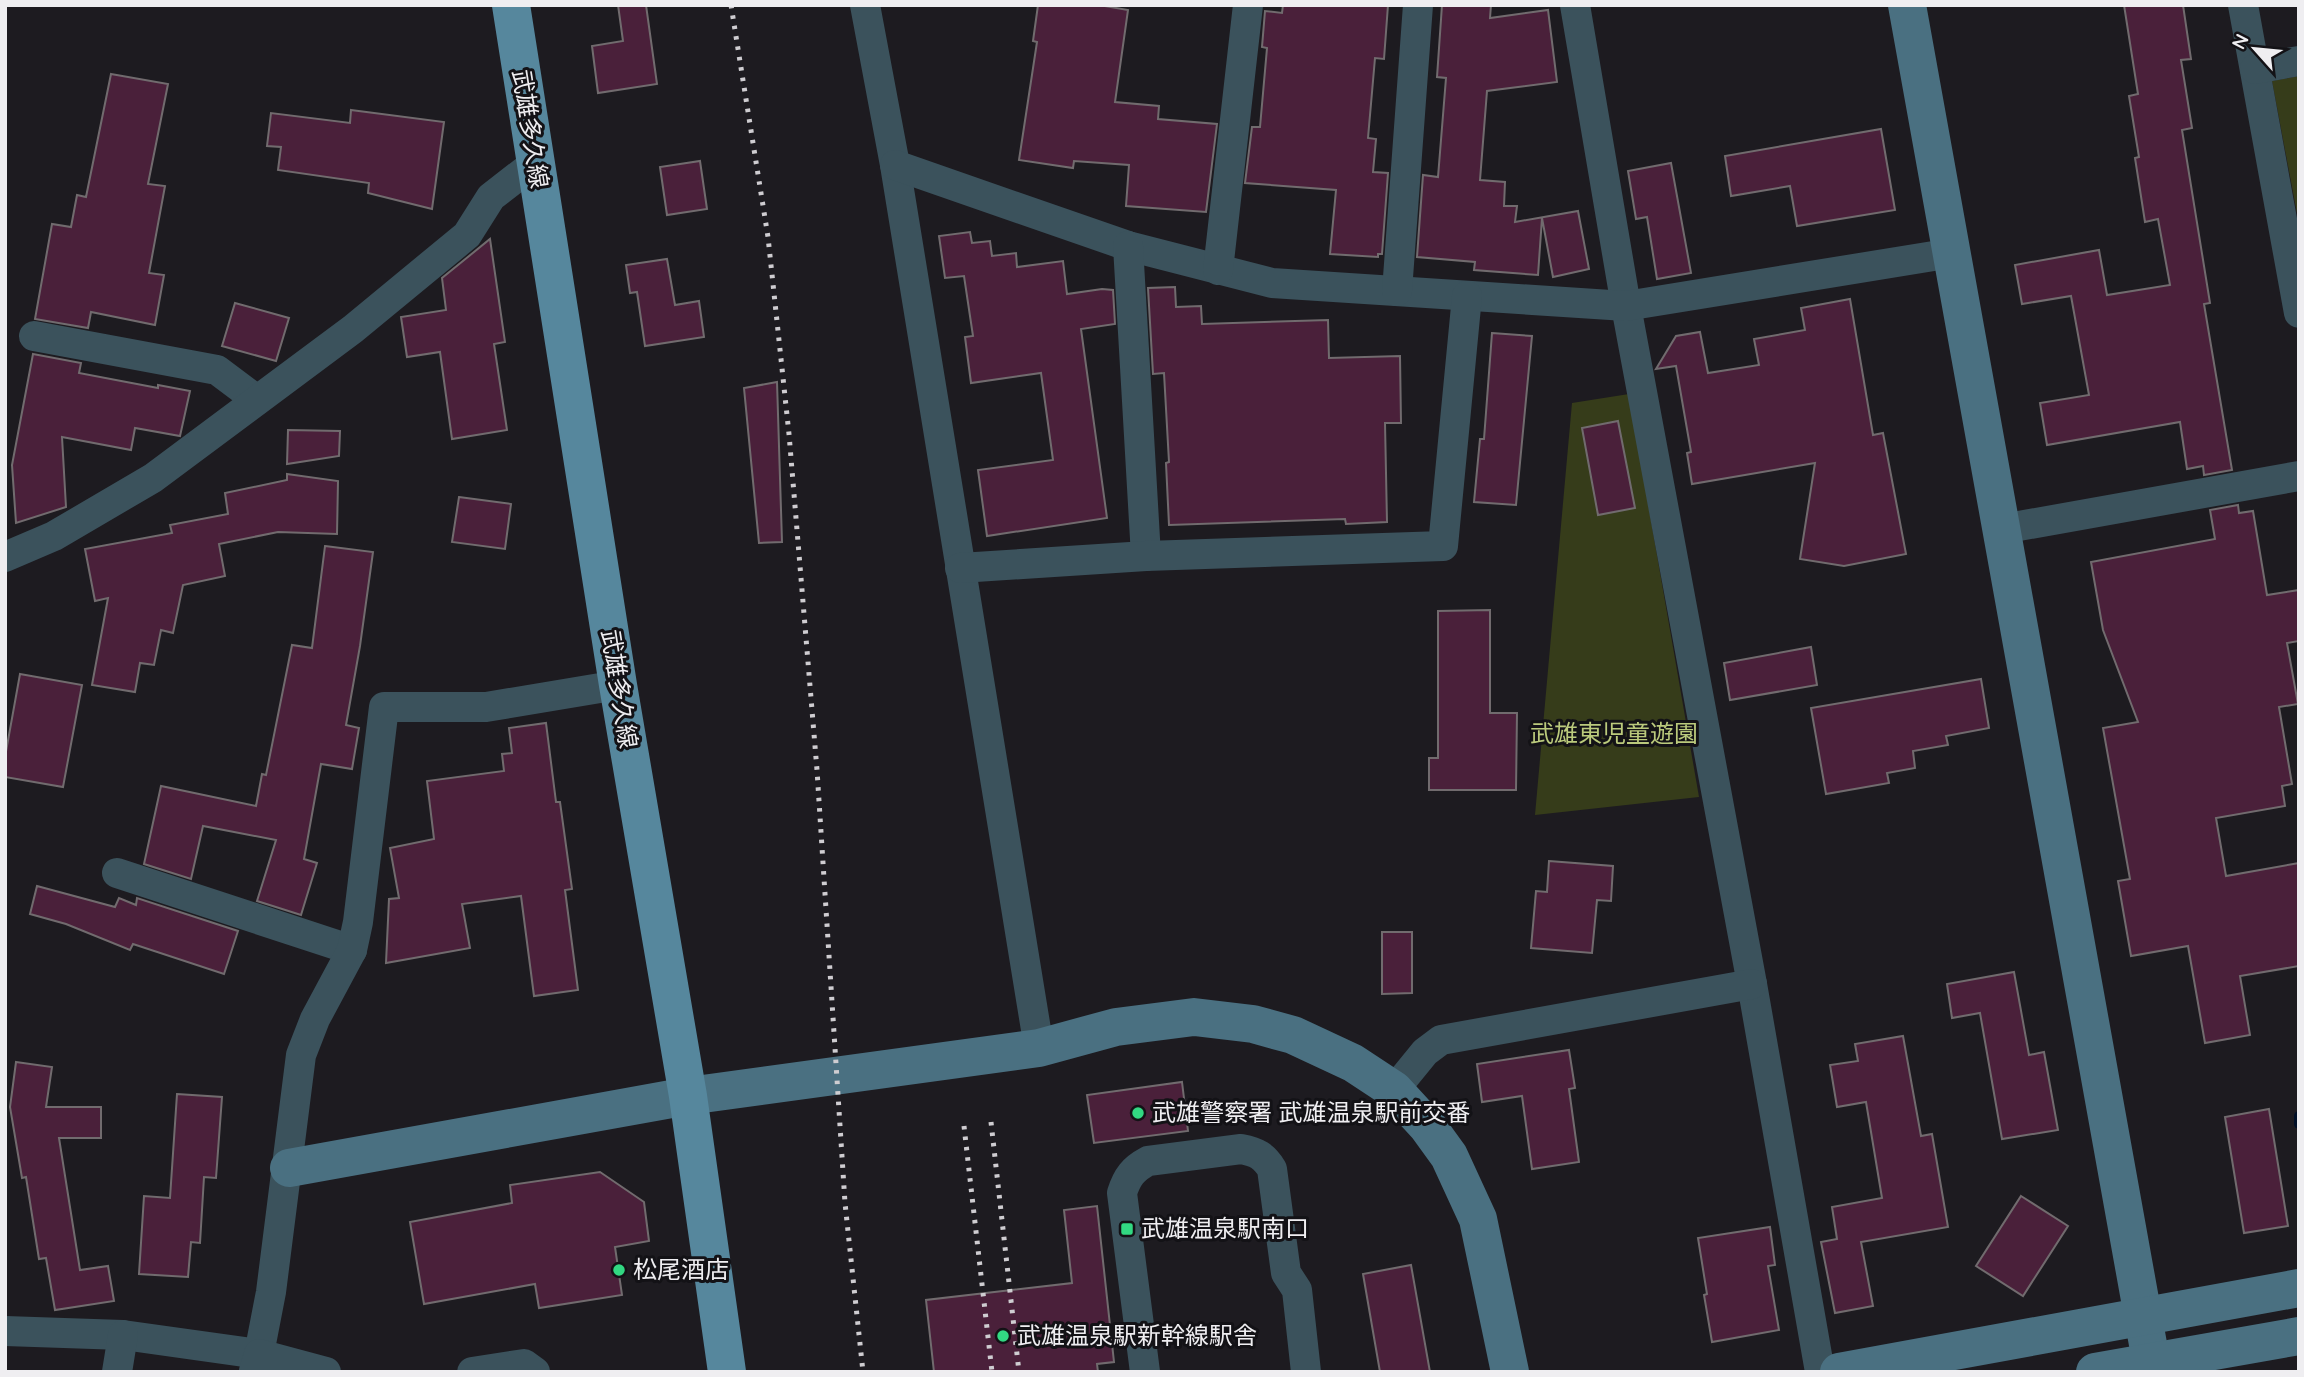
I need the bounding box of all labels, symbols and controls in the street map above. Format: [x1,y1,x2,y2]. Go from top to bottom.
north arrow [2220,14,2290,84]
text: N [2226,30,2254,53]
street label: 武雄多久線 [507,67,555,190]
street label: 武雄多久線 [596,627,644,750]
park label: 武雄東児童遊園 [1530,718,1698,748]
place label: 武雄警察署 武雄温泉駅前交番 [1152,1097,1471,1127]
marker: 武雄警察署 武雄温泉駅前交番 [1130,1105,1146,1121]
place label: 武雄温泉駅南口 [1141,1213,1309,1243]
marker: 武雄温泉駅南口 [1119,1221,1135,1237]
place label: 松尾酒店 [633,1254,729,1284]
marker: 松尾酒店 [611,1262,627,1278]
place label: 武雄温泉駅新幹線駅舎 [1017,1320,1257,1350]
marker: 武雄温泉駅新幹線駅舎 [995,1328,1011,1344]

